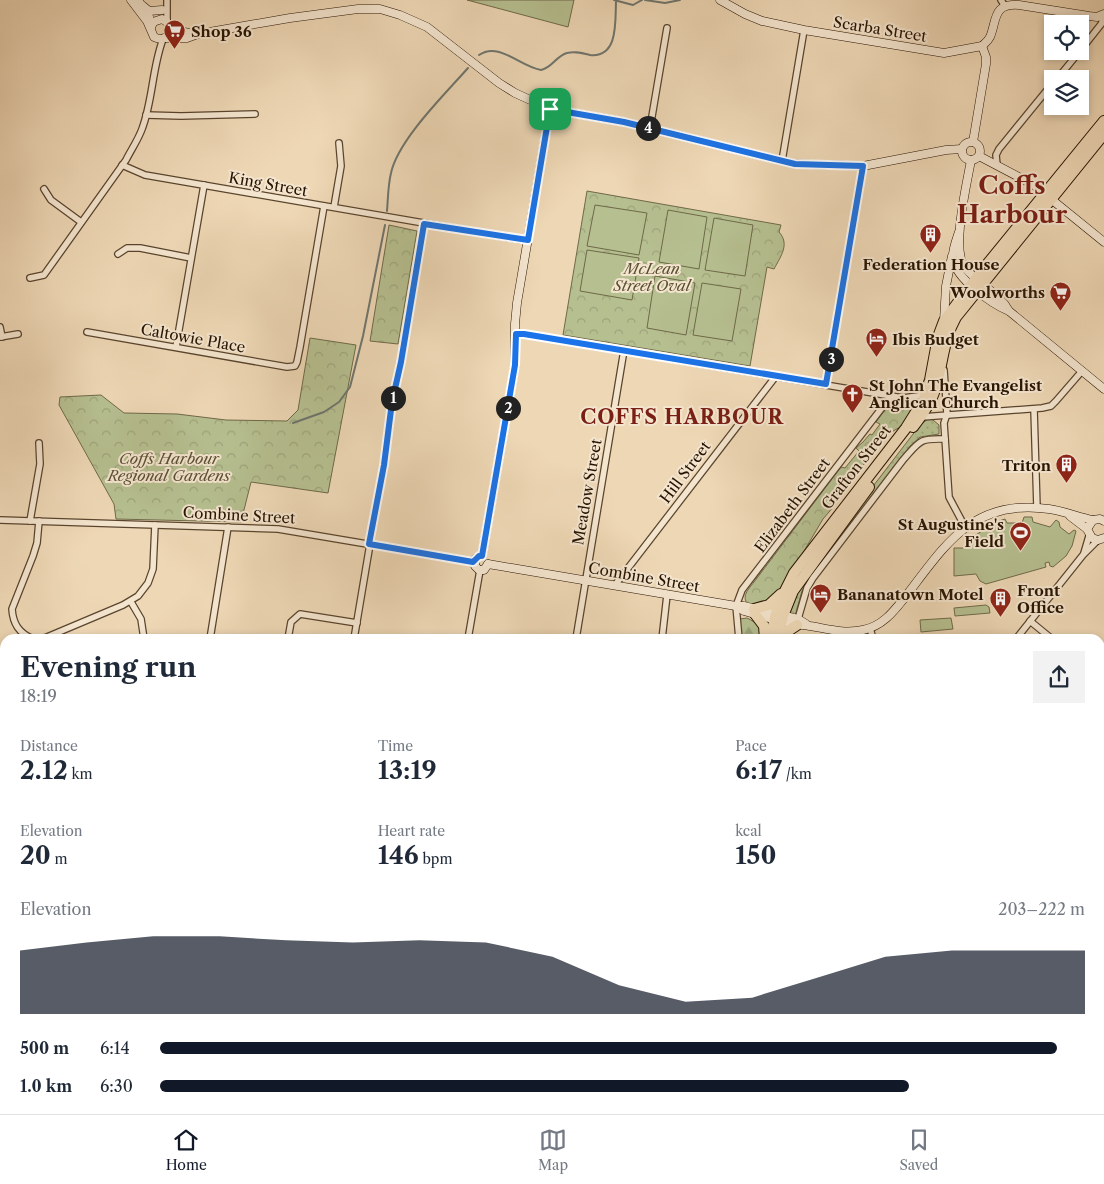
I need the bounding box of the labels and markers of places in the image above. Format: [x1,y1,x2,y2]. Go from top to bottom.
supermarket icon: Shop 36 [163,19,187,50]
place label: Shop 36 [191,22,252,41]
pin [529,88,571,130]
pin: 4 [636,116,660,140]
building icon: Federation House [919,223,943,254]
place label: Federation House [862,255,1000,274]
supermarket icon: Woolworths [1049,280,1073,311]
place label: Woolworths [949,283,1045,302]
hotel icon: Ibis Budget [864,327,888,358]
place label: Ibis Budget [892,330,979,349]
pin: 3 [818,346,844,372]
place label: St John The Evangelist Anglican Church [868,376,1042,412]
church icon: St John The Evangelist Anglican Church [841,382,865,413]
pin: 1 [380,386,406,410]
pin: 2 [496,396,520,420]
building icon: Triton [1055,453,1079,484]
place label: Triton [1002,456,1052,475]
place label: St Augustine's Field [898,515,1004,551]
sports icon: St Augustine's Field [1008,521,1032,552]
place label: Front Office [1017,581,1064,617]
hotel icon: Bananatown Motel [809,582,833,613]
place label: Bananatown Motel [837,585,984,604]
building icon: Front Office [989,587,1013,618]

